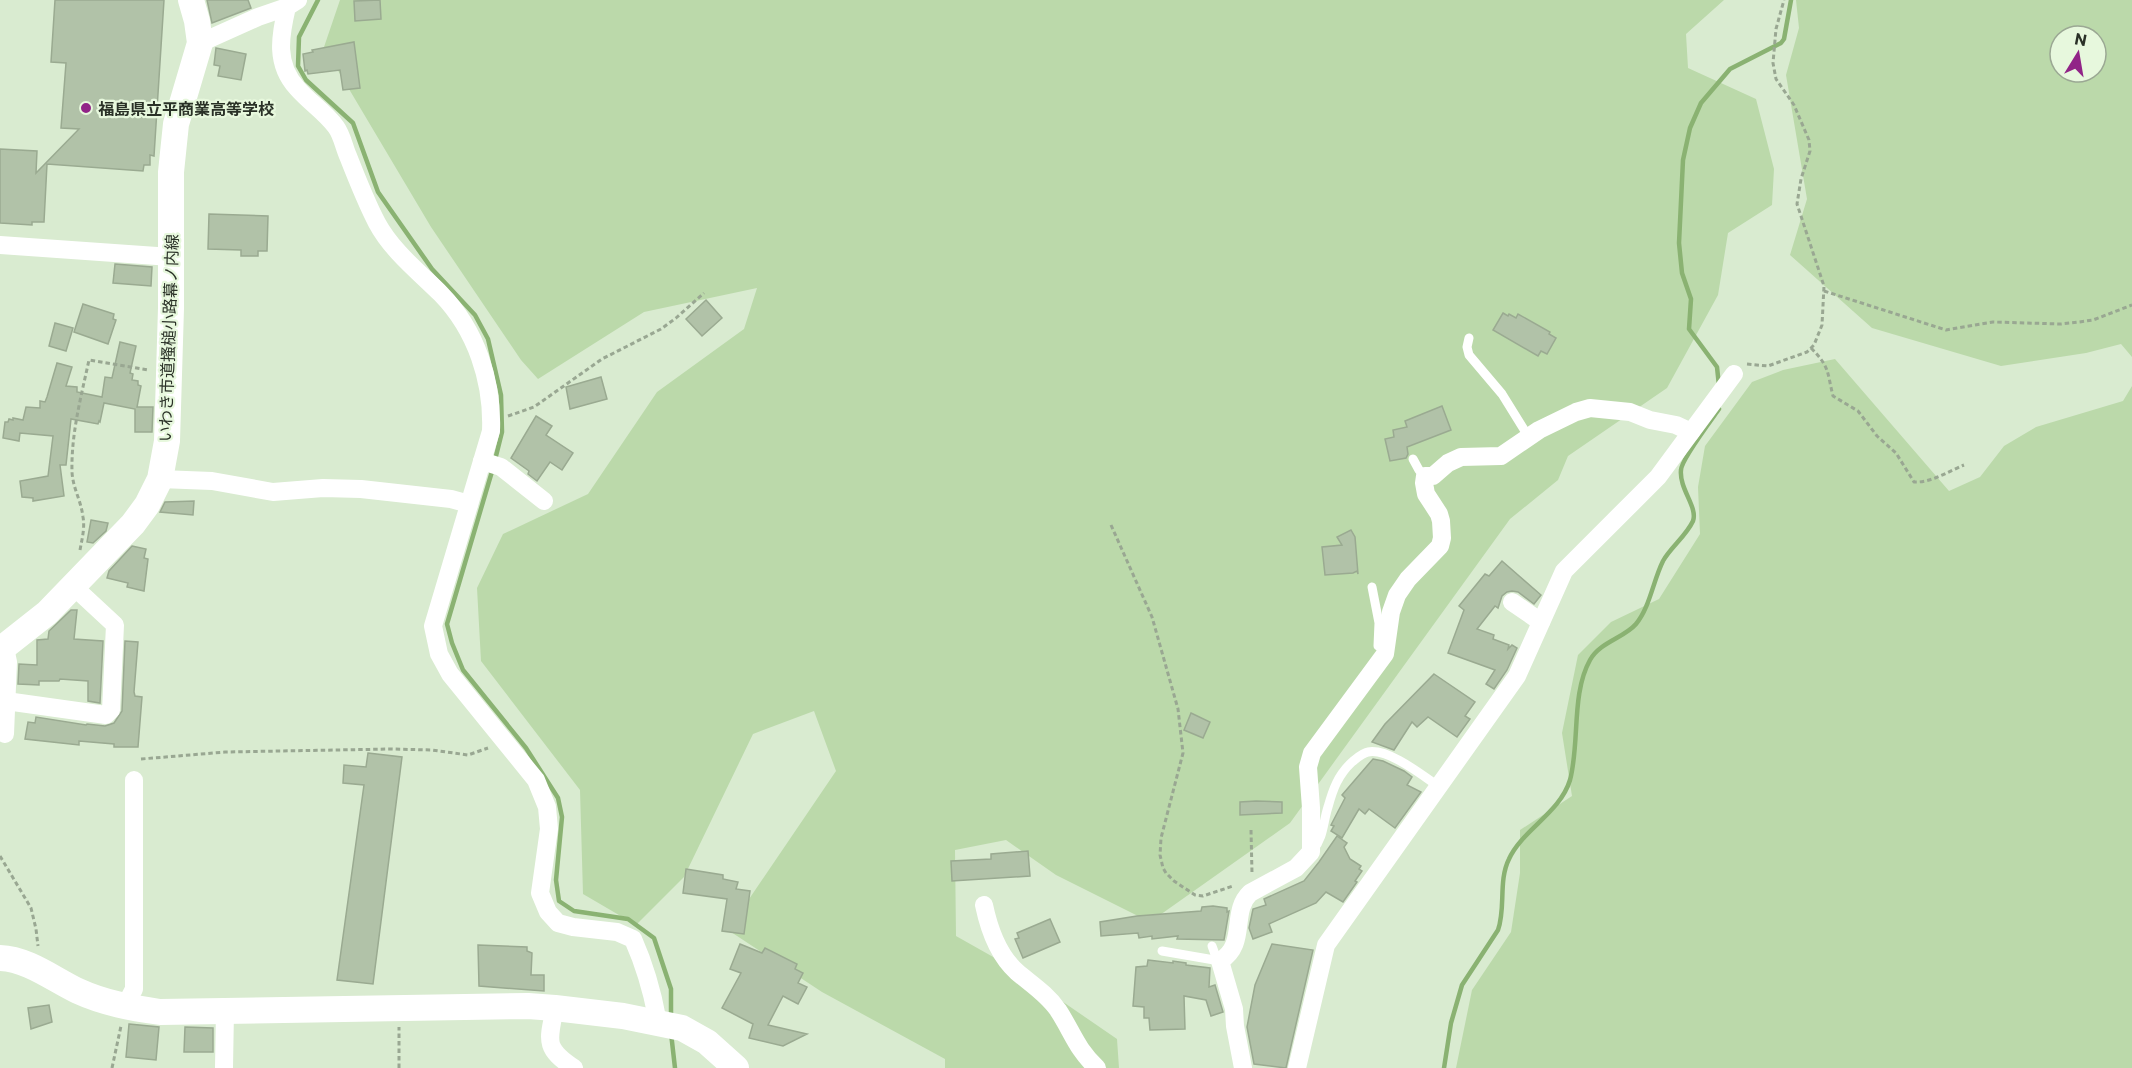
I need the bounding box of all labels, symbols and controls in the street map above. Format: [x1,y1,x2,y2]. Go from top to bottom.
north arrow [2048,24,2108,84]
text: N [2073,28,2089,49]
place label: 福島県立平商業高等学校 [98,99,274,118]
marker: 福島県立平商業高等学校 [79,101,93,115]
street label: いわき市道搔槌小路幕ノ内線 [155,234,181,442]

